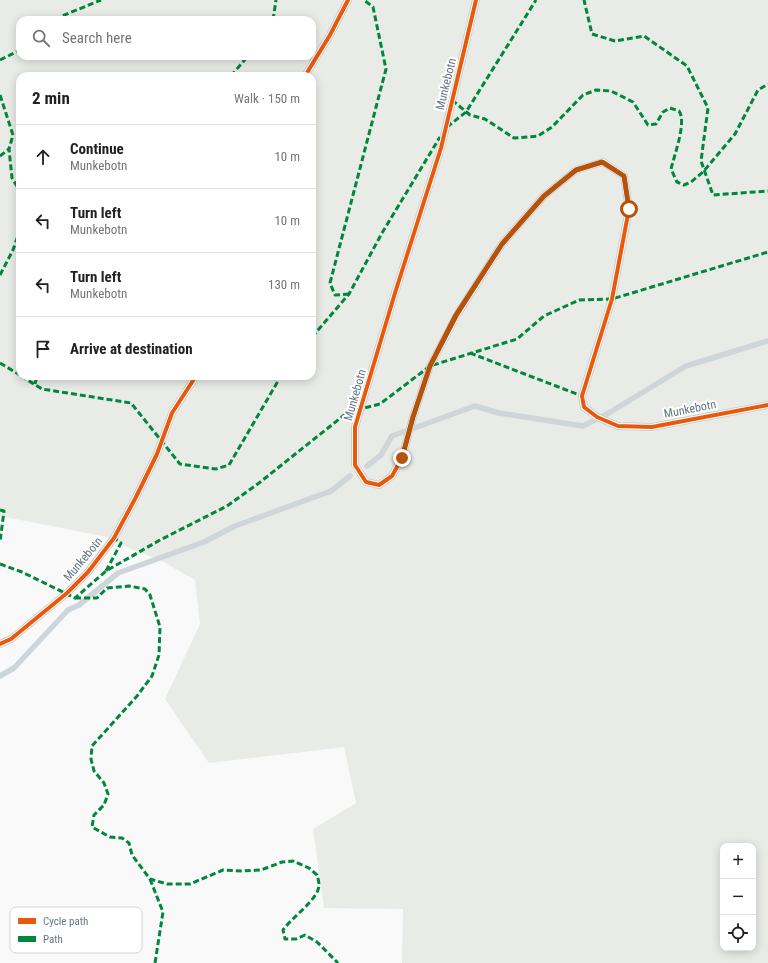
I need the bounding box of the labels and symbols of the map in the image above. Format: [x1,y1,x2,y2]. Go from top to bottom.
street label: Munkebotn [433,56,459,111]
route start [620,200,638,218]
street label: Munkebotn [341,367,369,422]
street label: Munkebotn [663,397,717,421]
route end [393,449,411,467]
street label: Munkebotn [61,534,105,584]
legend [10,907,142,953]
text: Cycle path [43,915,88,928]
text: Path [43,933,63,946]

